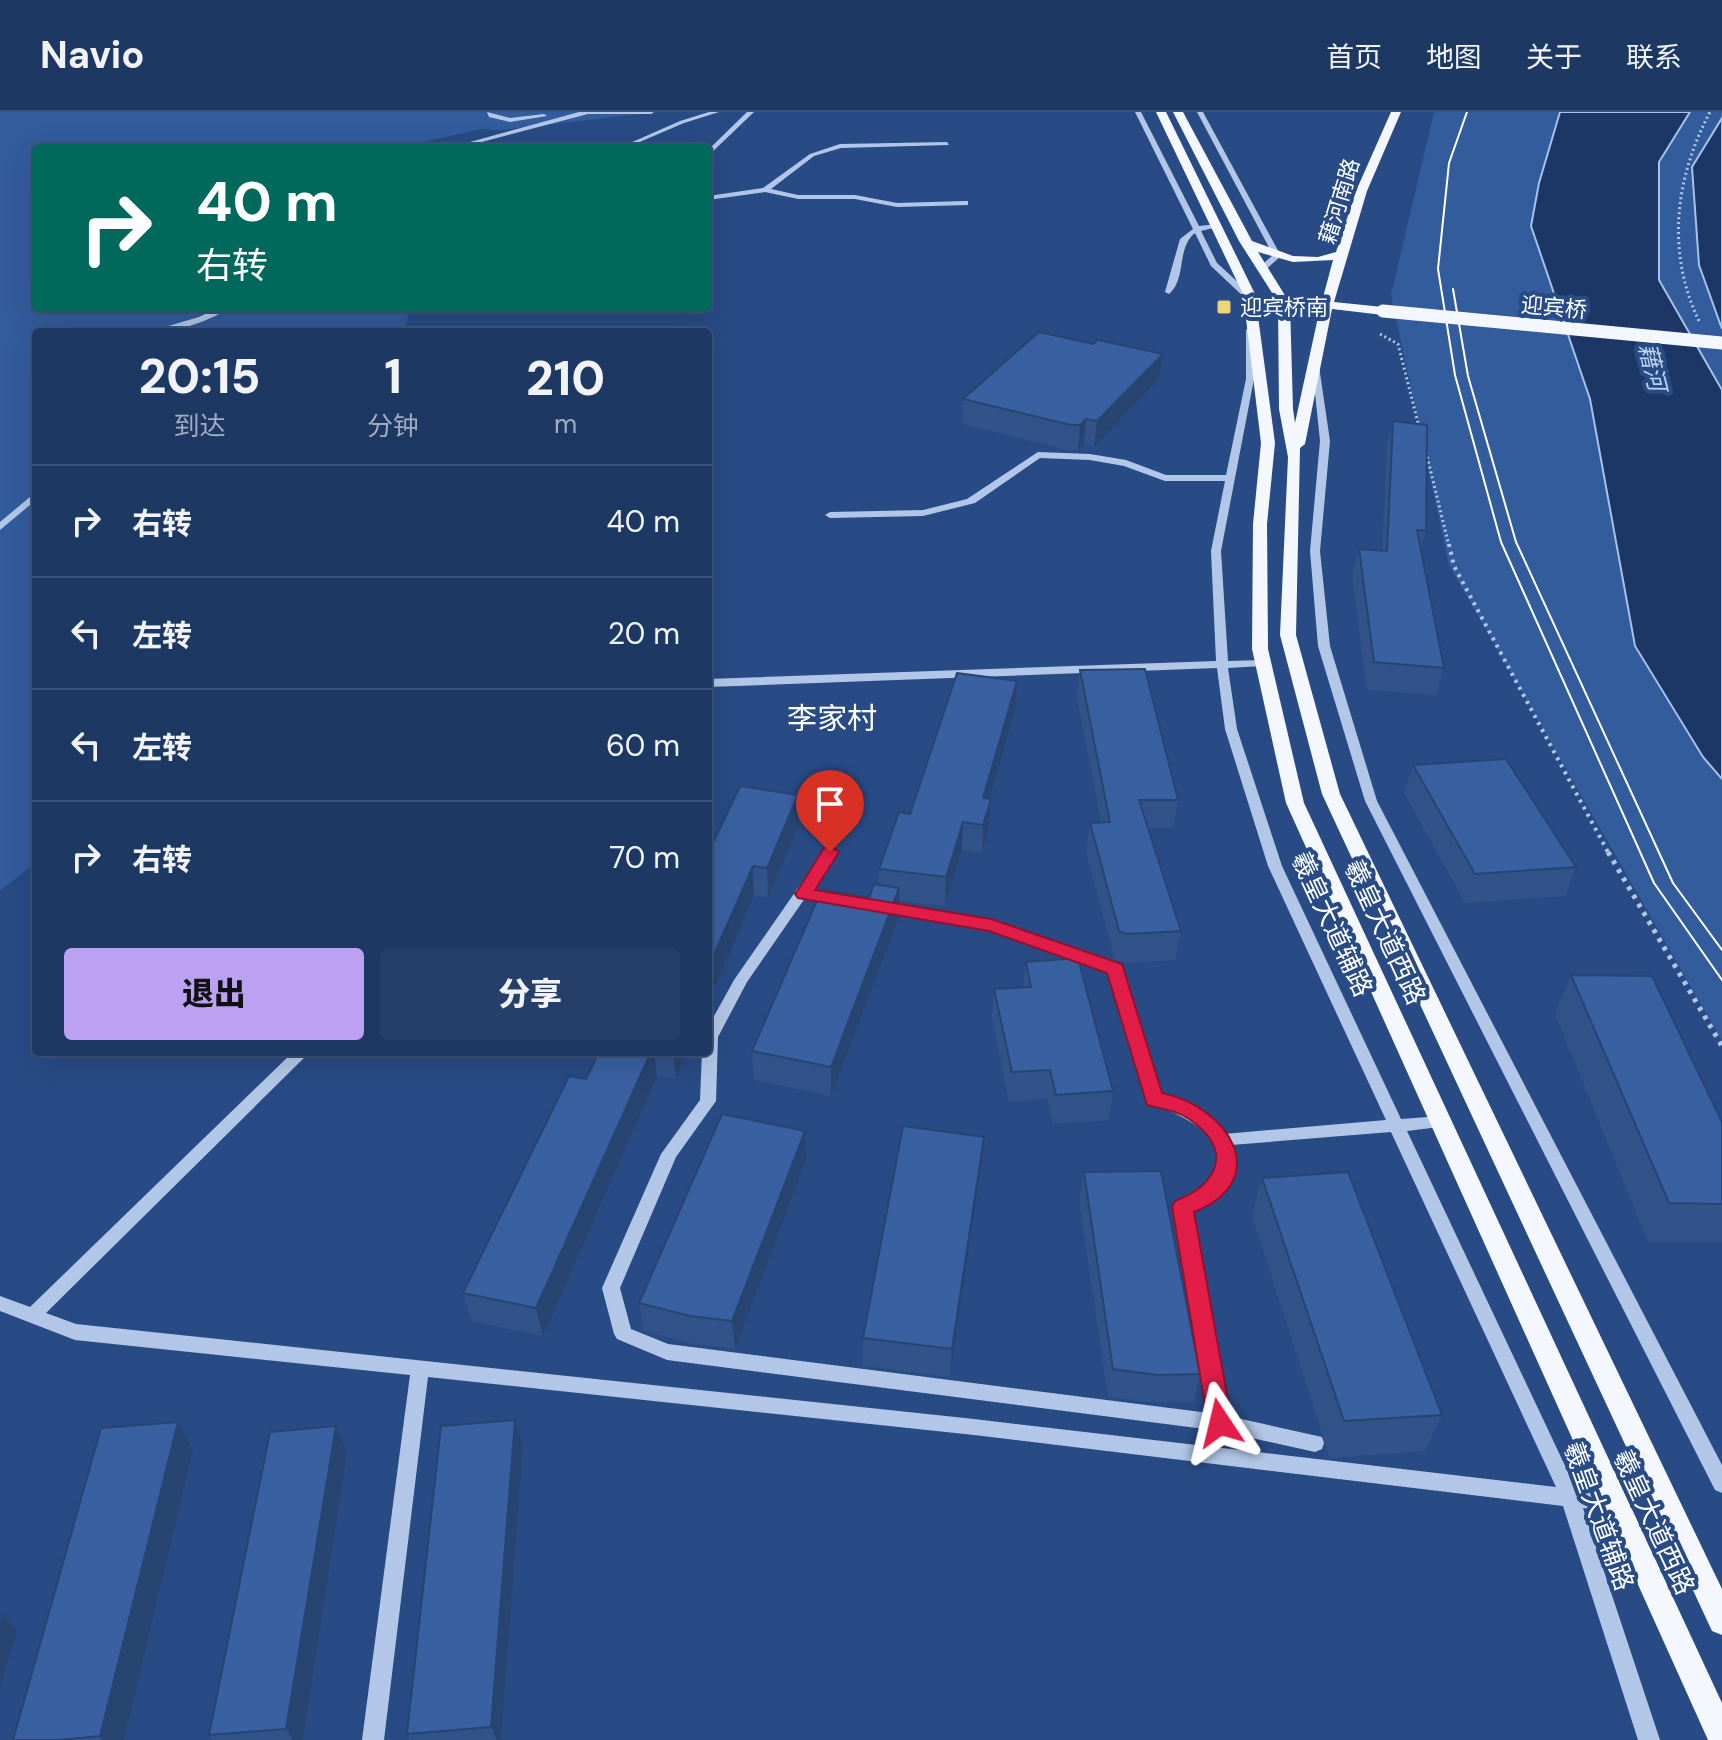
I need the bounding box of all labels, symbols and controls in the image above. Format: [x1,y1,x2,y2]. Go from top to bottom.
text: Navio [40,30,144,80]
text: 首页 [1326,39,1382,76]
text: 地图 [1426,39,1482,76]
text: 关于 [1526,39,1582,76]
text: 联系 [1626,39,1682,76]
street label: 藉河南路 [1313,155,1366,247]
text: 40 m [196,165,338,238]
icon: right [64,176,168,280]
text: 右转 [196,242,268,289]
street label: 迎宾桥 [1520,290,1588,325]
place label: 迎宾桥南 [1240,293,1328,322]
marker: 迎宾桥南 [1215,298,1233,316]
water label: 藉河 [1632,340,1674,398]
text: 20:15 [139,345,260,408]
text: 1 [384,345,402,408]
text: 210 [526,347,605,410]
text: m [554,407,577,441]
text: 到达 [174,409,226,443]
text: 分钟 [367,409,419,443]
icon: right [64,499,108,543]
text: 40 m [607,502,680,541]
text: 右转 [132,504,192,543]
icon: left [64,611,108,655]
text: 20 m [608,614,680,653]
text: 左转 [132,616,192,655]
district label: 李家村 [787,699,877,738]
icon: left [64,723,108,767]
text: 60 m [606,726,680,765]
text: 左转 [132,728,192,767]
pin [796,770,864,852]
icon: arrive [808,782,852,826]
icon: right [64,835,108,879]
text: 70 m [609,838,680,877]
text: 右转 [132,840,192,879]
street label: 羲皇大道辅路 [1284,846,1380,1002]
street label: 羲皇大道西路 [1337,854,1433,1010]
button: 退出 [64,948,364,1040]
button: 分享 [380,948,680,1040]
position arrow [1178,1381,1262,1465]
street label: 羲皇大道辅路 [1556,1437,1642,1595]
street label: 羲皇大道西路 [1606,1444,1702,1600]

